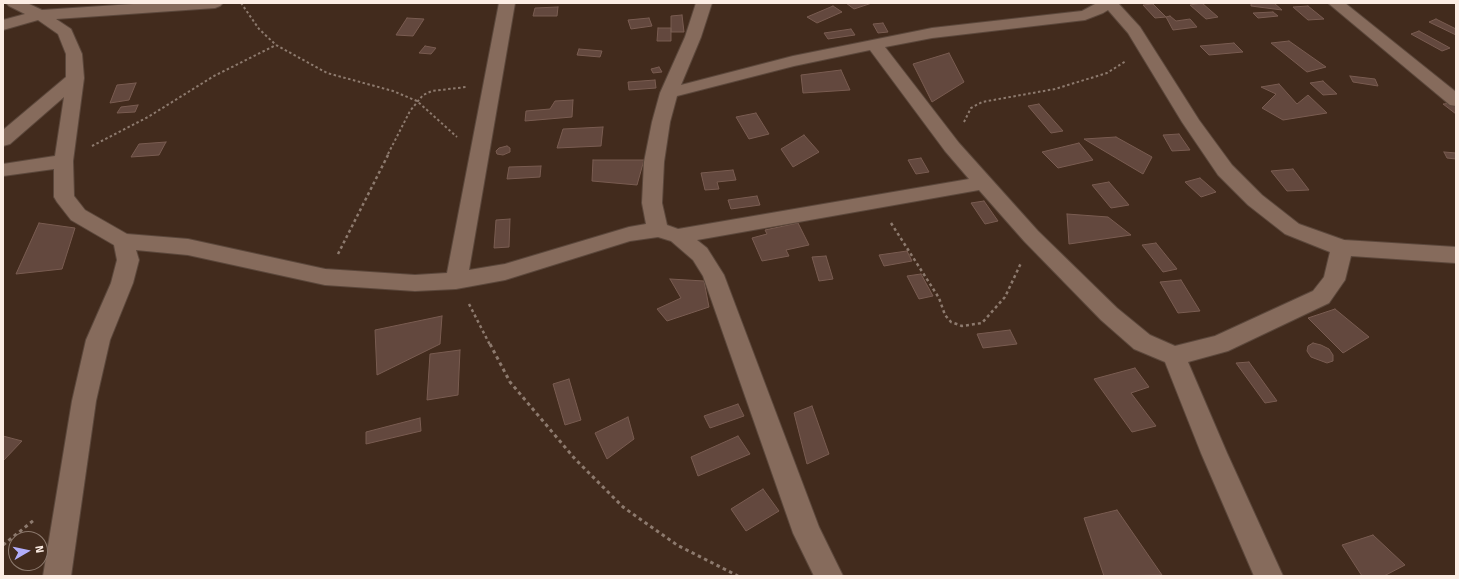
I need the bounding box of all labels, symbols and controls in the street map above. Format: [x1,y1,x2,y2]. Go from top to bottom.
north arrow [8,531,48,571]
text: N [32,545,46,554]

